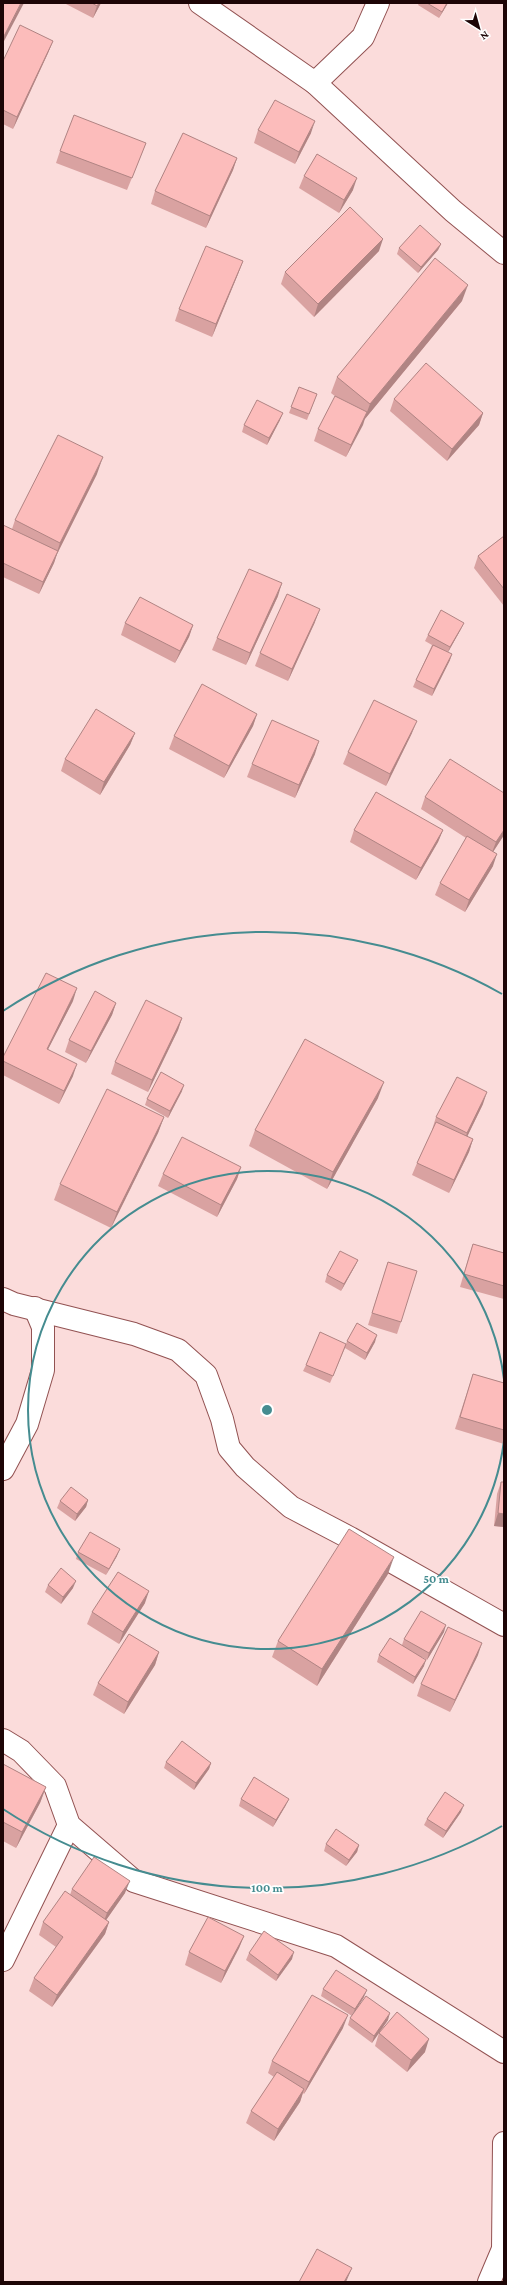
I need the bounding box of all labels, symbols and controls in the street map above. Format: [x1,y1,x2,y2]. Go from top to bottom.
north arrow [459,8,499,48]
text: N [478,29,492,43]
centre of rings [260,1403,274,1417]
text: 50 m [423,1572,450,1586]
text: 100 m [251,1881,284,1895]

